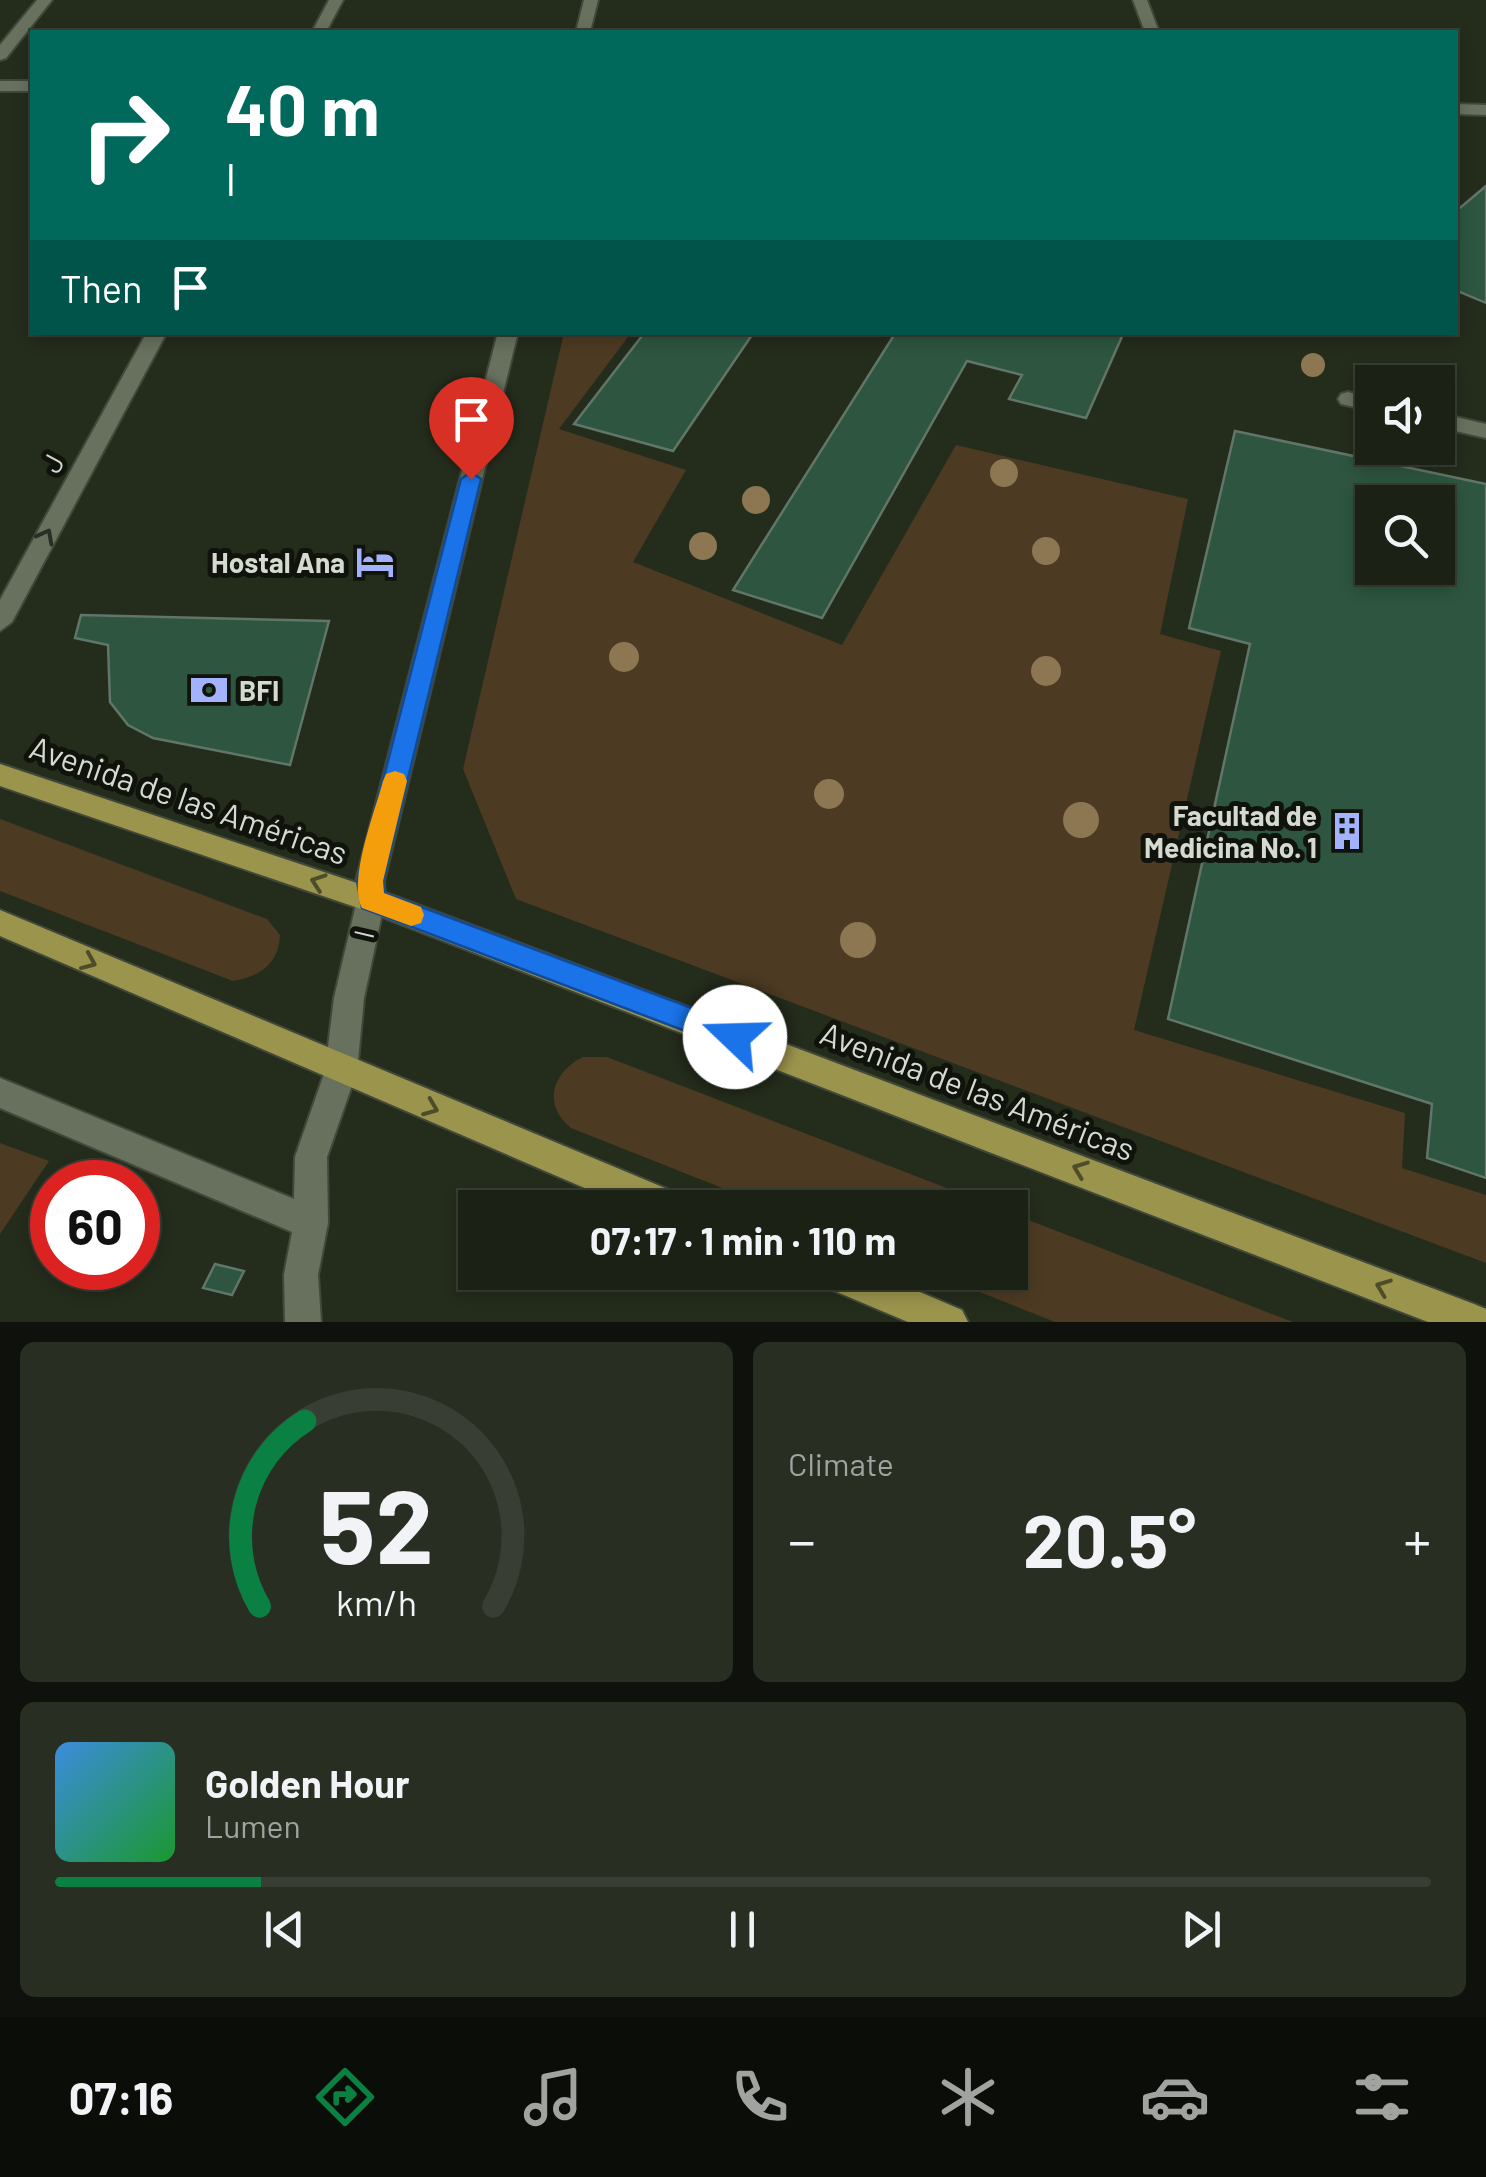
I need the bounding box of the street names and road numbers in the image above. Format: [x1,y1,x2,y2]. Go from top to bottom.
street label: J [33,448,71,478]
street label: Avenida de las Américas [25,727,353,871]
street label: I [346,927,380,941]
street label: Avenida de las Américas [816,1013,1140,1167]

